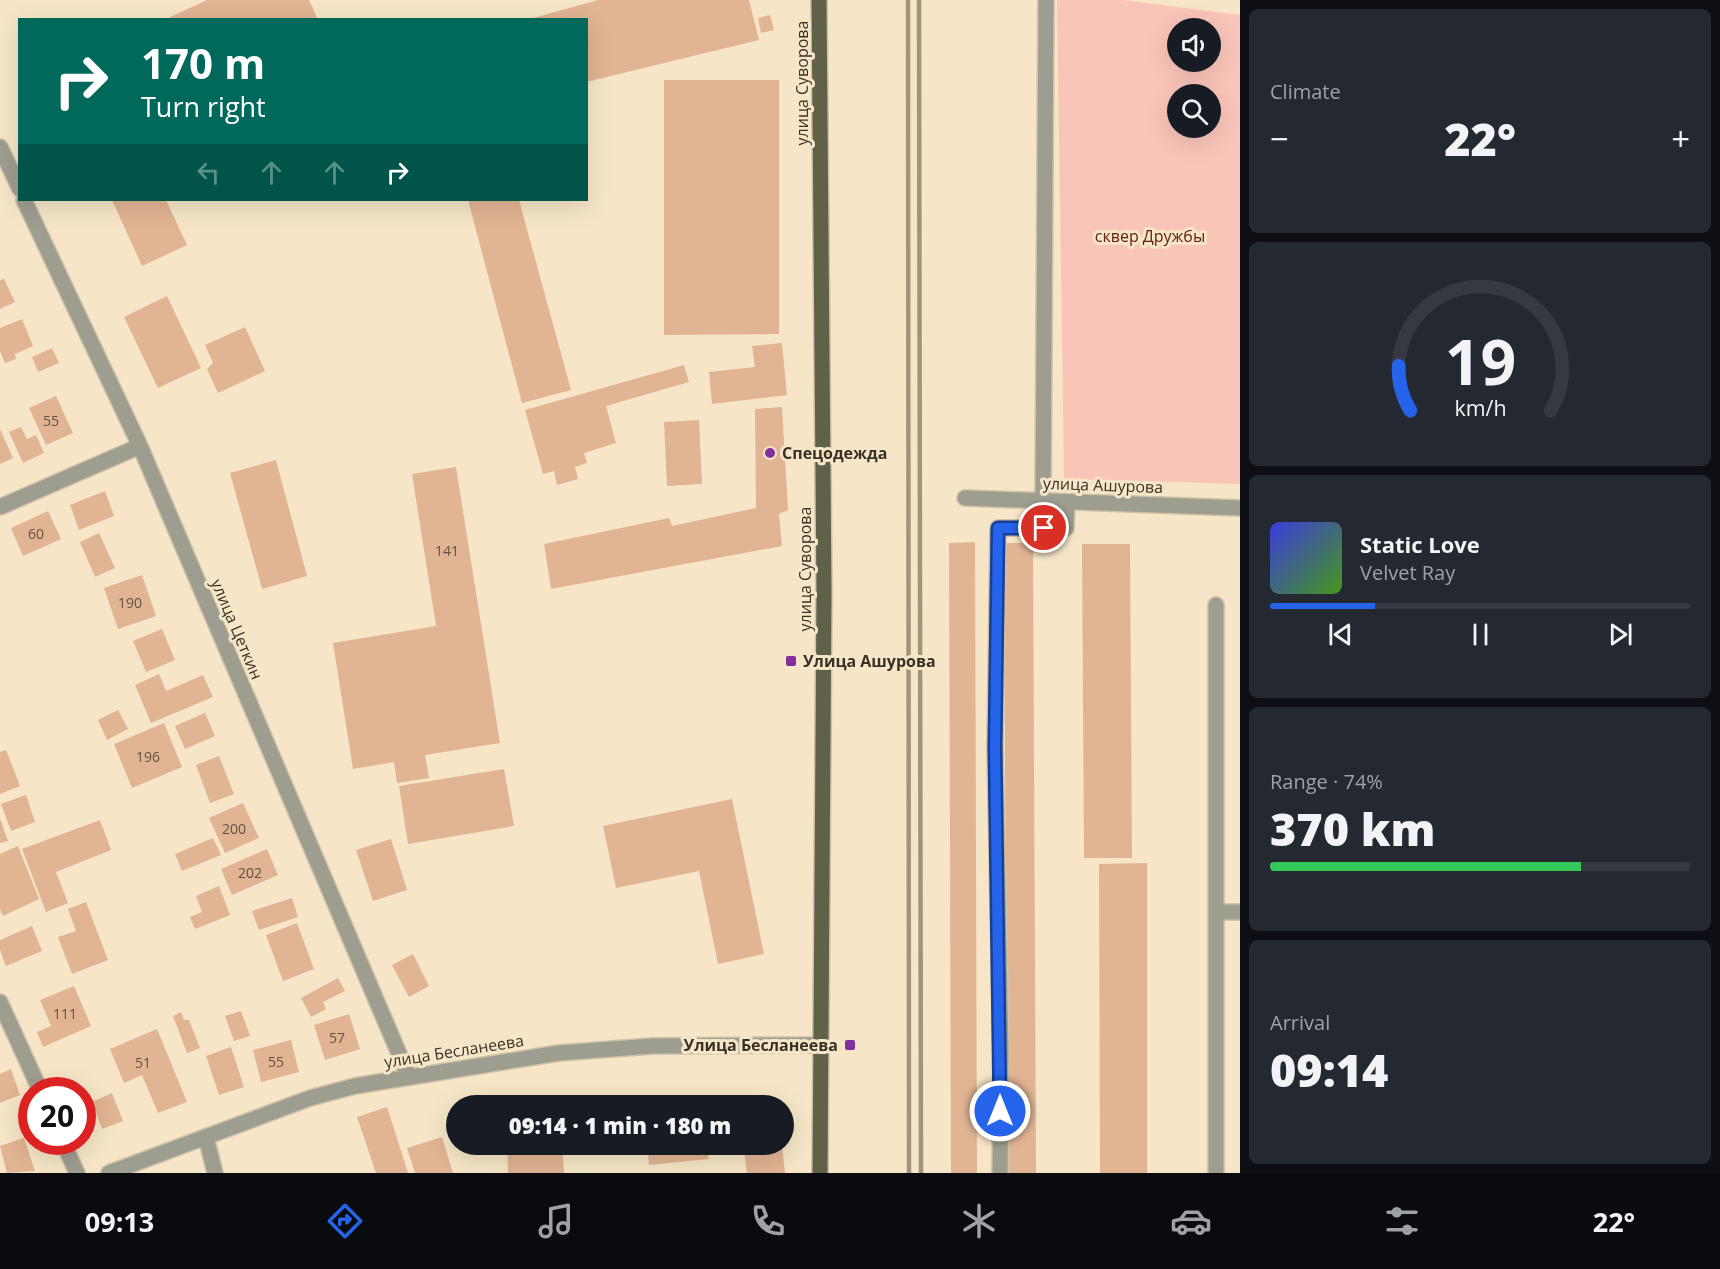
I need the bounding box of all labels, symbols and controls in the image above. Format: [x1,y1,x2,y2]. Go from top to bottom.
map controls [1167,18,1221,138]
button: sound [1167,18,1221,72]
street label: улица Суворова [791,21,813,145]
text: 170 m [141,34,265,91]
icon: right [42,42,120,120]
text: Climate [1270,78,1341,105]
button: search [1167,84,1221,138]
text: Turn right [141,88,266,125]
text: 22° [1444,108,1516,169]
text: − [1270,116,1289,161]
text: + [1671,116,1690,161]
icon: left [192,156,225,189]
icon: ahead [255,156,288,189]
icon: ahead [318,156,351,189]
icon: right [381,156,414,189]
park label: сквер Дружбы [1095,225,1205,247]
text: 19 [1444,318,1516,403]
text: km/h [1454,393,1506,422]
house number: 55 [43,411,59,430]
place label: Спецодежда [782,442,887,464]
marker: Спецодежда [763,446,777,460]
street label: улица Ашурова [1043,472,1163,498]
pin [1018,502,1069,553]
street label: улица Суворова [794,507,816,631]
icon: arrive [1027,511,1060,544]
house number: 60 [28,524,44,543]
text: Static Love [1360,529,1480,559]
house number: 141 [435,541,459,560]
text: Velvet Ray [1360,559,1455,586]
street label: улица Цеткин [206,575,268,683]
house number: 190 [118,593,142,612]
icon: previous [1324,618,1357,651]
icon: pause [1464,618,1497,651]
icon: next [1604,618,1637,651]
place label: Улица Ашурова [803,650,936,672]
marker: Улица Ашурова [784,654,798,668]
house number: 196 [136,747,160,766]
text: Range · 74% [1270,768,1383,795]
text: 370 km [1270,798,1435,859]
house number: 200 [222,819,246,838]
house number: 202 [238,863,262,882]
house number: 111 [53,1004,77,1023]
text: Arrival [1270,1009,1330,1036]
house number: 57 [329,1028,345,1047]
street label: улица Бесланеева [383,1029,525,1073]
place label: Улица Бесланеева [684,1034,838,1056]
marker: Улица Бесланеева [843,1038,857,1052]
text: 09:14 [1270,1039,1388,1100]
house number: 55 [268,1052,284,1071]
house number: 51 [135,1053,151,1072]
speed limit sign: 20 [18,1077,96,1155]
position arrow [968,1079,1032,1143]
text: 09:14 · 1 min · 180 m [509,1110,731,1140]
icon: directions [324,1200,366,1242]
icon: music [535,1200,577,1242]
icon: phone [747,1200,789,1242]
icon: climate [958,1200,1000,1242]
icon: car [1170,1200,1212,1242]
icon: filters [1381,1200,1423,1242]
text: 09:13 [85,1203,154,1240]
text: 22° [1593,1203,1635,1240]

